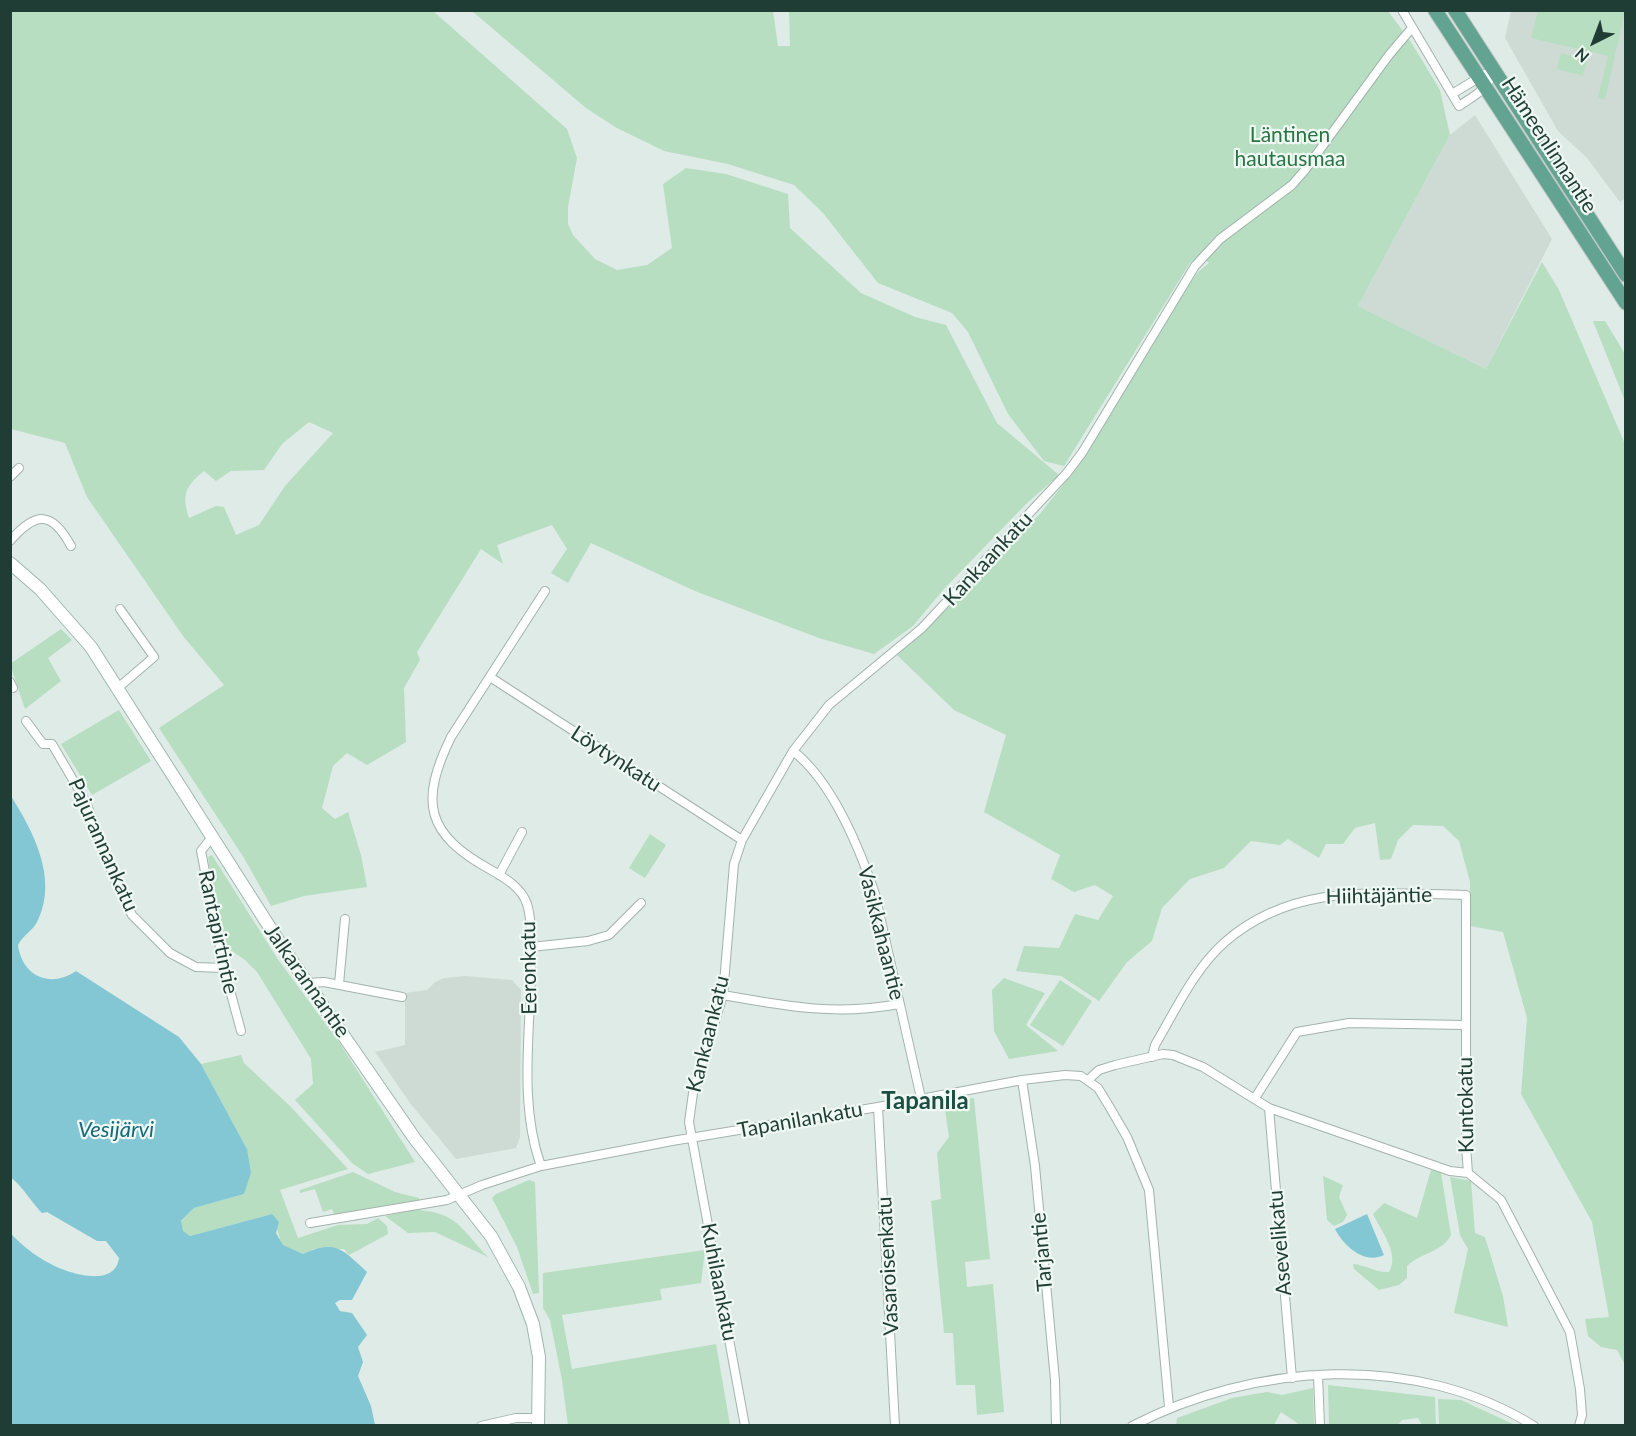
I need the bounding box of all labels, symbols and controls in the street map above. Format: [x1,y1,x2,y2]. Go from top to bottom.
north arrow [1564,12,1624,72]
text: N [1571,45,1593,67]
street label: Hämeenlinnantie [1496,72,1602,218]
park label: Läntinen hautausmaa [1235,122,1345,172]
street label: Kankaankatu [938,507,1038,611]
street label: Löytynkatu [566,720,666,798]
street label: Pajurannankatu [62,774,144,916]
street label: Vasikkahaantie [852,863,910,1003]
street label: Rantapirtintie [193,868,243,996]
street label: Hiihtäjäntie [1326,882,1432,910]
street label: Jalkarannantie [259,920,355,1042]
street label: Eeronkatu [516,921,542,1015]
street label: Kankaankatu [681,973,735,1095]
street label: Kuntokatu [1453,1057,1479,1153]
district label: Tapanila [881,1087,969,1115]
street label: Tapanilankatu [735,1097,865,1143]
water label: Vesijärvi [78,1117,154,1143]
street label: Asevelikatu [1263,1189,1297,1297]
street label: Vasaroisenkatu [872,1196,904,1336]
street label: Tarjantie [1026,1211,1058,1293]
street label: Kuhilaankatu [695,1221,743,1343]

